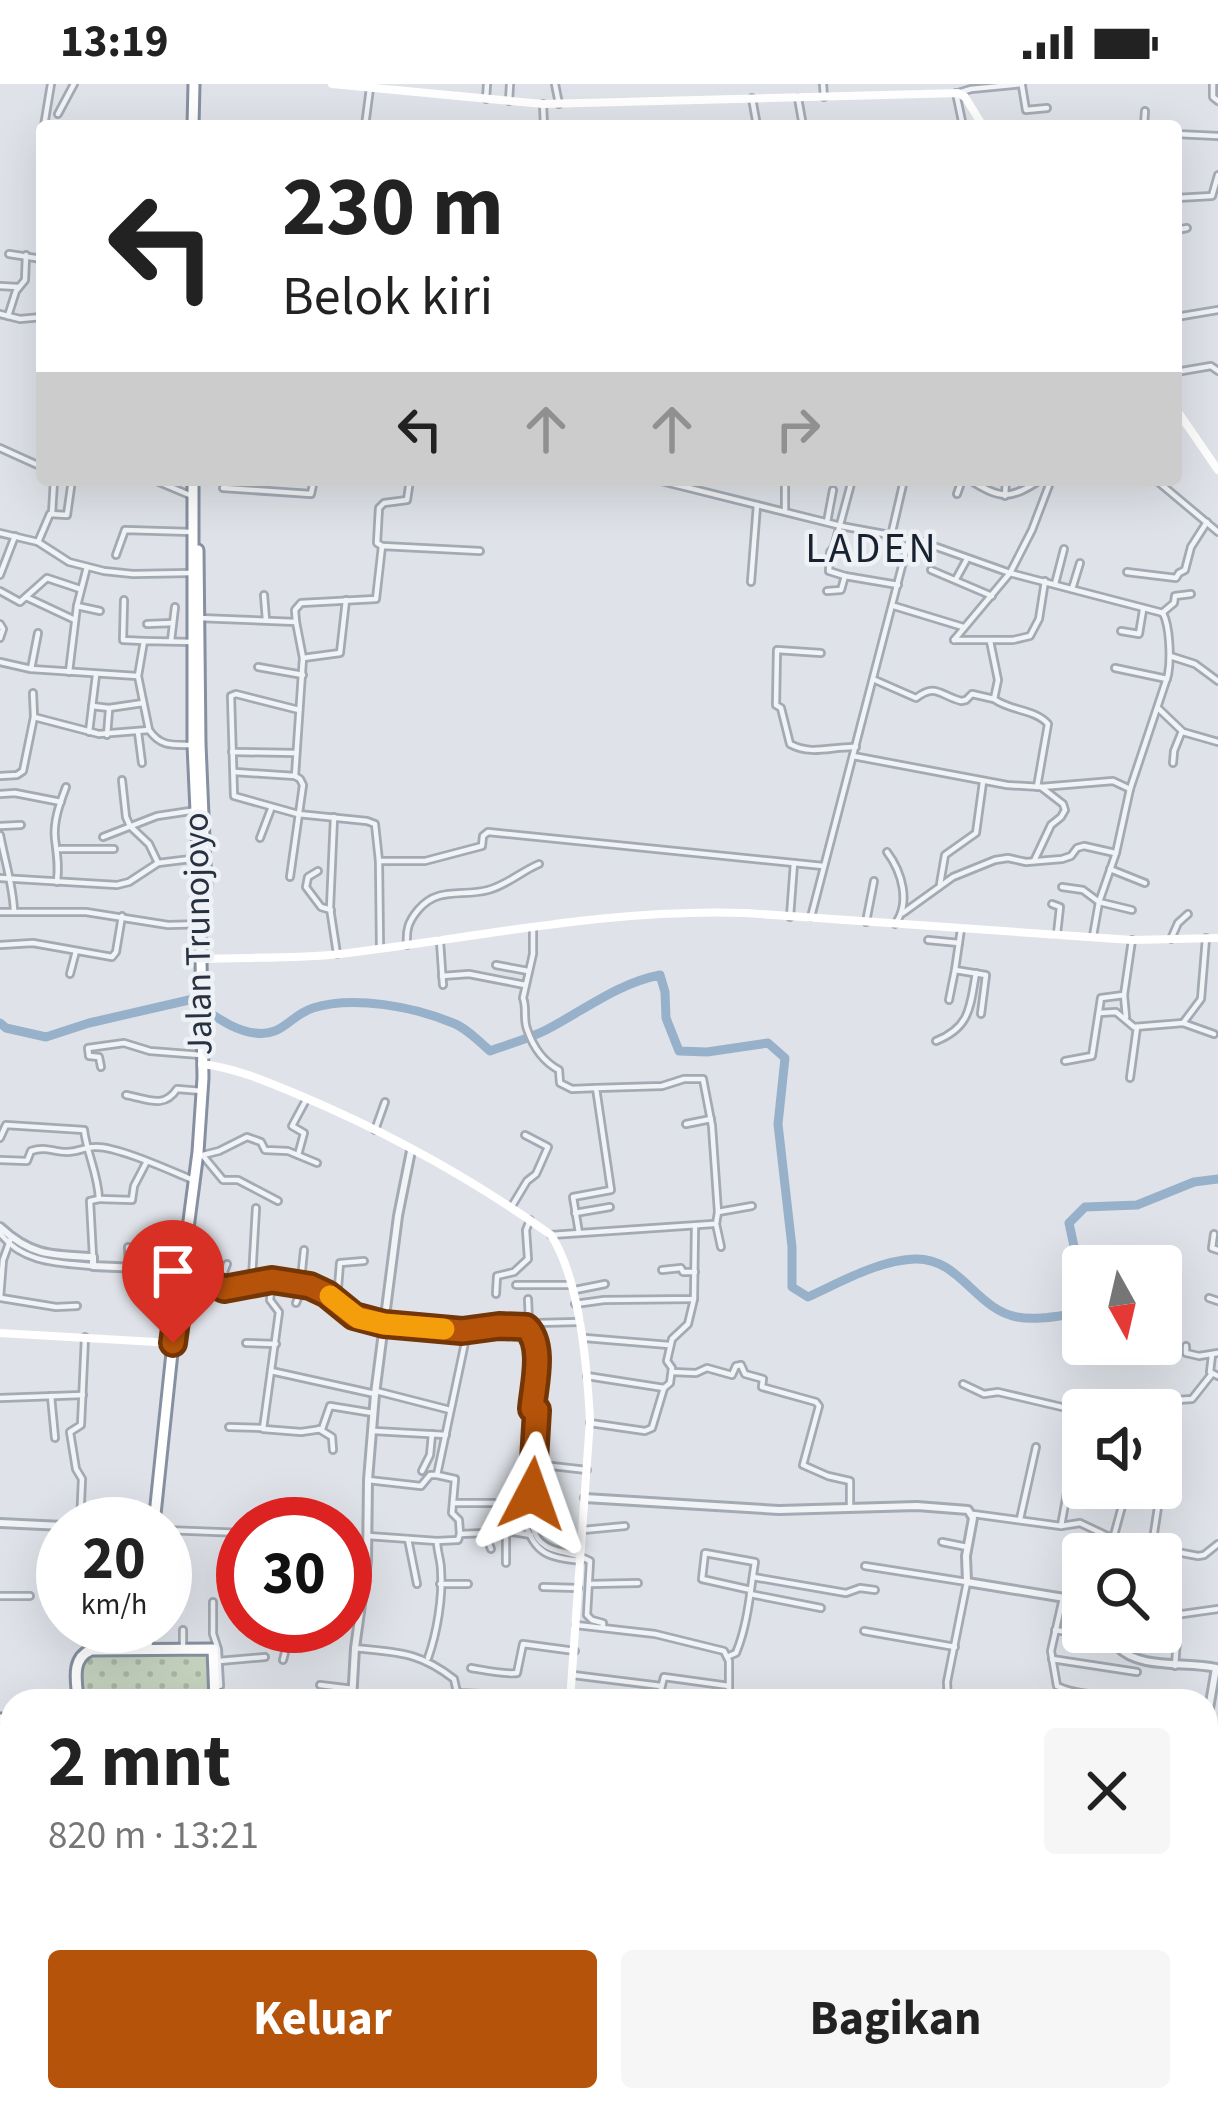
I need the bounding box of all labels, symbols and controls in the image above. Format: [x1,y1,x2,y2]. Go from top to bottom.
text: 13:19 [60,10,169,74]
text: 230 m [282,148,504,268]
icon: left [84,168,240,324]
text: Belok kiri [282,259,493,336]
icon: left [387,396,453,462]
icon: ahead [513,396,579,462]
icon: ahead [639,396,705,462]
icon: right [765,396,831,462]
district label: LADEN [805,519,939,579]
street label: Jalan Trunojoyo [170,812,226,1056]
pin [122,1220,224,1343]
icon: arrive [140,1238,206,1304]
north arrow [1062,1245,1182,1365]
map controls [1062,1245,1182,1653]
button: sound [1062,1389,1182,1509]
position arrow [469,1431,595,1557]
speed limit sign: 30 [216,1497,372,1653]
text: 20 [82,1517,146,1602]
button: search [1062,1533,1182,1653]
text: km/h [81,1583,147,1626]
text: 2 mnt [48,1711,231,1814]
button: close [1044,1728,1170,1854]
text: 820 m · 13:21 [48,1808,259,1864]
button: Keluar [48,1950,597,2088]
button: Bagikan [621,1950,1170,2088]

